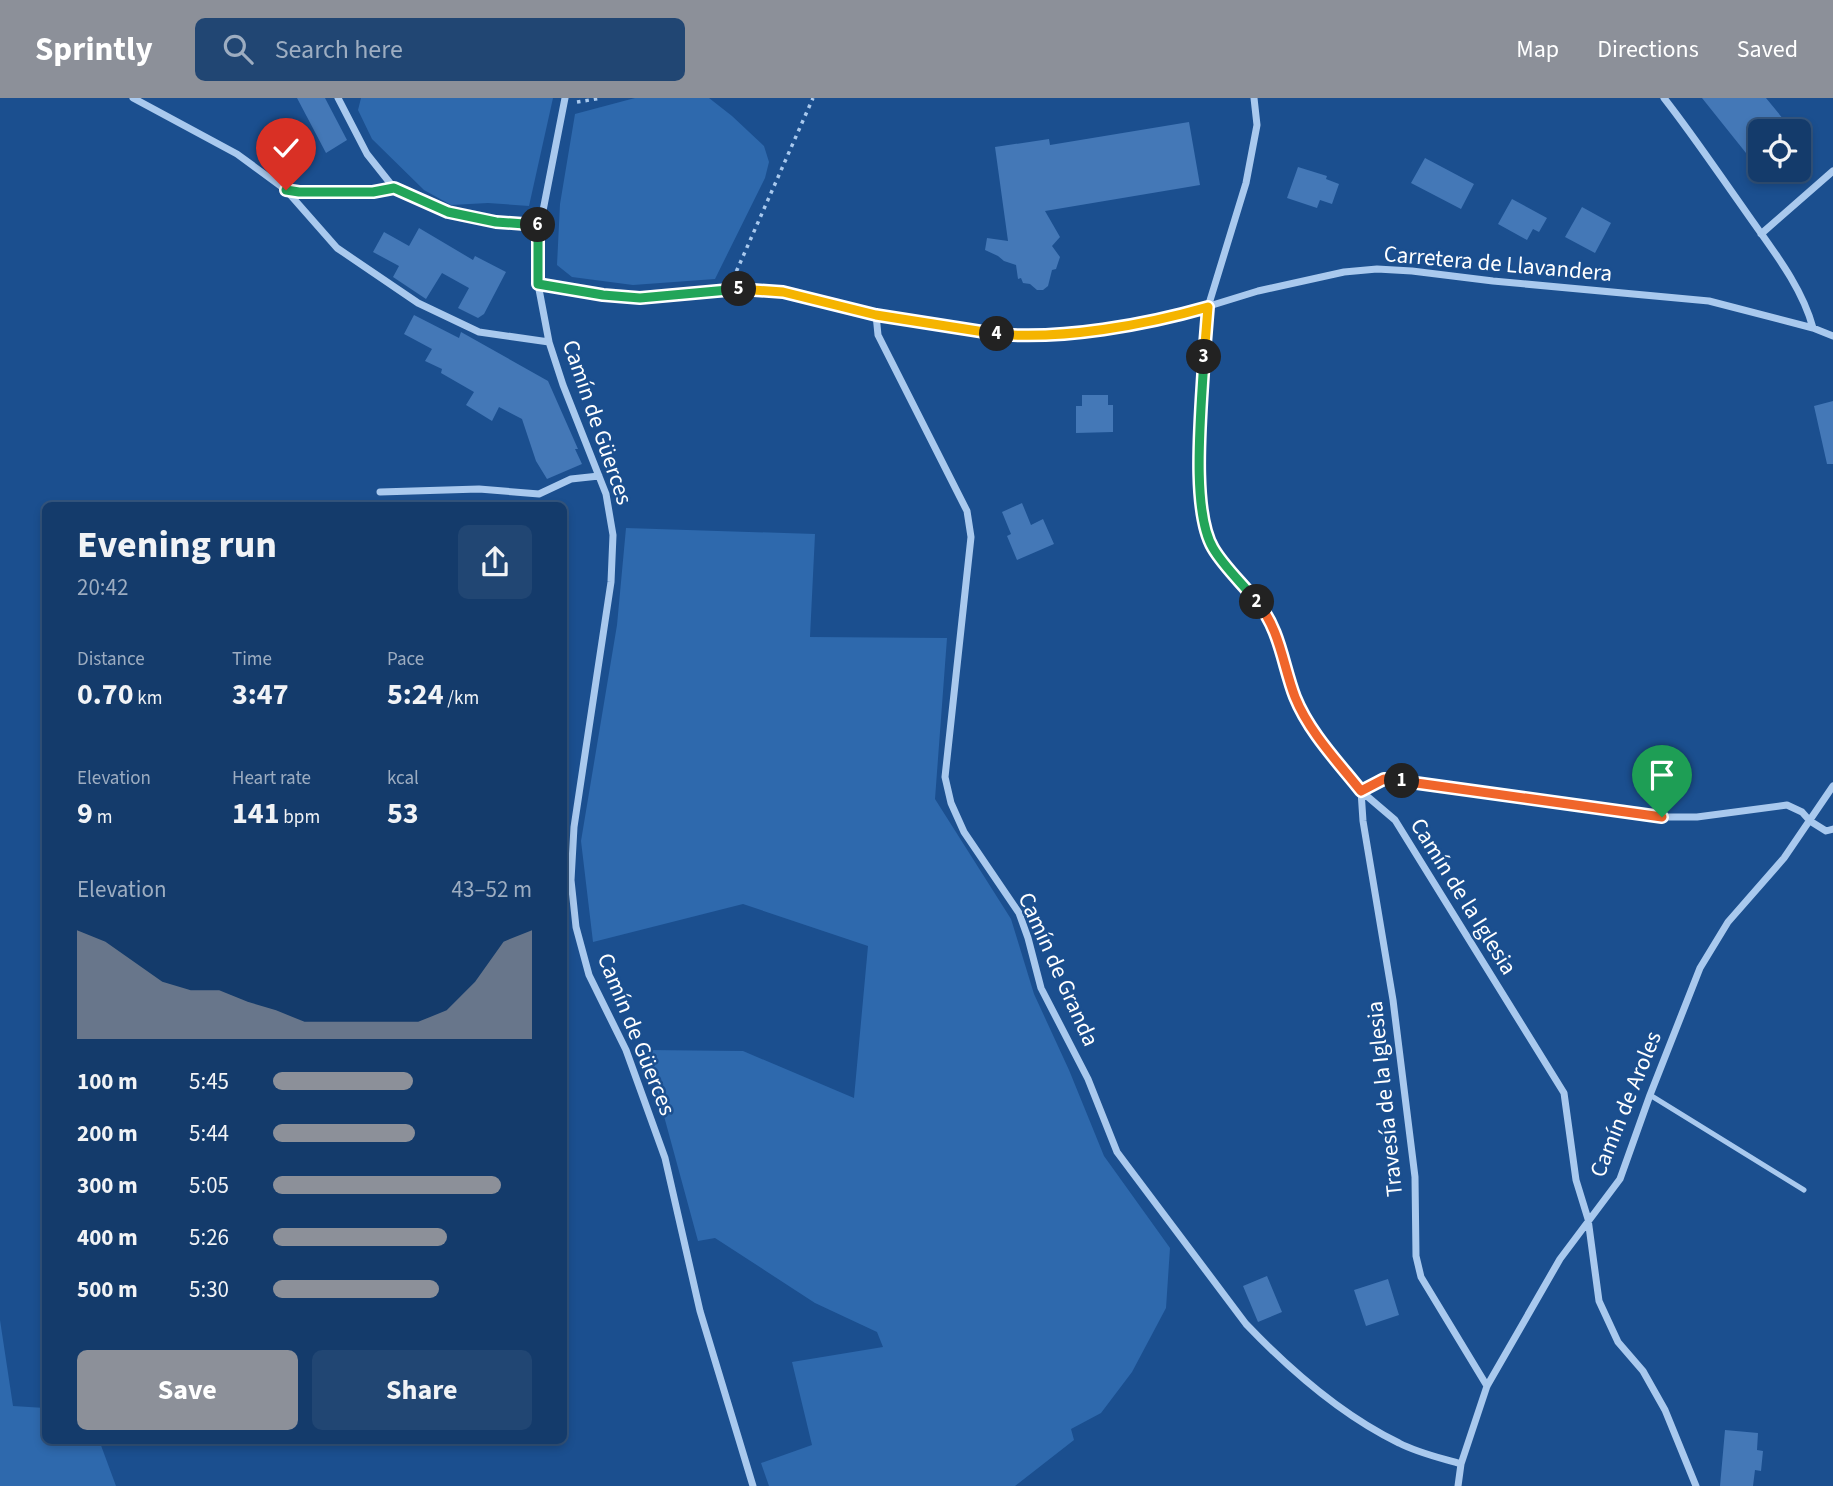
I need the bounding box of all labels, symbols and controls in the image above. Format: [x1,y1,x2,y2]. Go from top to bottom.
search box [195,18,685,81]
text: Sprintly [35,26,153,73]
icon: search [219,30,257,68]
text: Search here [275,31,403,68]
text: Map [1516,32,1559,67]
text: Directions [1597,32,1699,67]
text: Saved [1737,32,1798,67]
pin [256,118,316,190]
map controls [1748,119,1811,182]
button: locate [1748,119,1811,182]
icon: check [267,129,305,167]
pin: 6 [520,208,556,242]
text: 6 [532,211,543,238]
street label: Carretera de Llavandera [1382,237,1614,290]
pin: 5 [722,272,756,306]
text: 5 [733,275,744,302]
pin: 4 [979,316,1014,352]
text: 4 [991,320,1002,347]
street label: Camín de Güerces [554,335,641,509]
pin: 3 [1186,340,1222,374]
text: 3 [1198,343,1209,370]
text: Evening run [77,518,277,572]
button: share [458,525,532,599]
text: 20:42 [77,571,128,604]
pin: 2 [1240,584,1274,620]
text: 2 [1251,588,1262,615]
text: Distance [77,646,145,673]
text: Time [232,646,272,673]
text: Pace [387,646,424,673]
text: 0.70 [77,673,134,716]
text: 3:47 [232,673,289,716]
text: 5:24 [387,673,444,716]
text: km [134,685,163,712]
text: /km [444,685,479,712]
pin [1632,745,1692,817]
icon: arrive [1643,756,1681,794]
pin: 1 [1384,764,1420,798]
text: Elevation [77,765,151,792]
text: Heart rate [232,765,311,792]
text: kcal [387,765,419,792]
text: 1 [1396,767,1407,794]
text: 9 [77,792,93,835]
text: 141 [232,792,280,835]
text: 53 [387,792,419,835]
text: m [93,804,112,831]
text: bpm [280,804,320,831]
street label: Camín de la Iglesia [1402,812,1525,981]
text: Elevation [77,873,167,906]
text: 43–52 m [452,873,532,906]
street label: Camín de Granda [1010,887,1107,1052]
street label: Camín de Güerces [589,948,684,1120]
street label: Travesía de la Iglesia [1358,1000,1411,1198]
street label: Camín de Aroles [1581,1026,1670,1182]
text: 100 m [77,1065,138,1098]
text: 5:45 [189,1065,229,1098]
text: 200 m [77,1117,138,1150]
text: 5:44 [189,1117,229,1150]
text: 300 m [77,1169,138,1202]
text: 5:05 [189,1169,229,1202]
text: 400 m [77,1221,138,1254]
text: 5:26 [189,1221,229,1254]
text: 500 m [77,1273,138,1306]
text: 5:30 [189,1273,229,1306]
button: Save [77,1350,298,1430]
button: Share [312,1350,532,1430]

